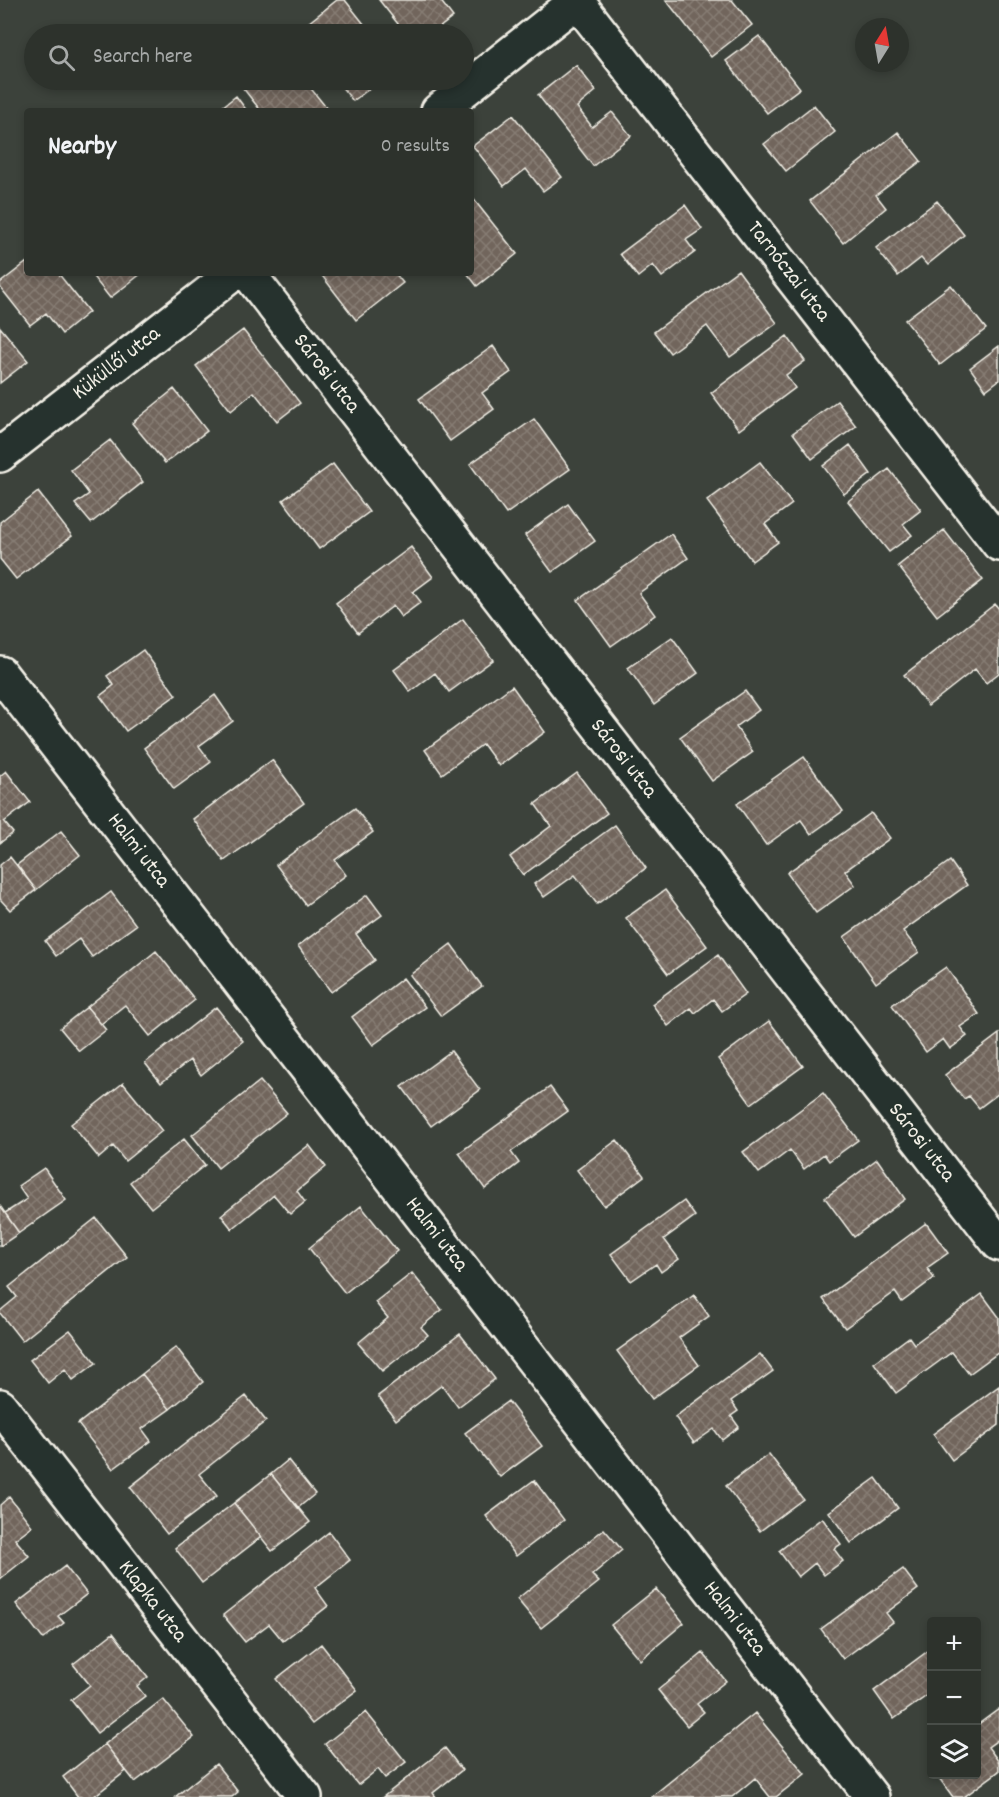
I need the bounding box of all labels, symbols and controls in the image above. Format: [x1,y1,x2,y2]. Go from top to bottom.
north arrow [855,18,909,72]
search box [24,24,474,90]
icon: search [45,41,78,74]
text: Search here [93,42,192,73]
text: Nearby [48,129,116,166]
text: 0 results [381,133,450,161]
street label: Tarnóczai utca [739,215,838,330]
street label: Küküllői utca [66,319,168,408]
street label: Sárosi utca [285,328,367,421]
street label: Sárosi utca [582,713,664,806]
street label: Halmi utca [99,807,178,896]
street label: Sárosi utca [880,1097,962,1190]
street label: Halmi utca [397,1191,476,1280]
street label: Klapka utca [110,1554,194,1650]
street label: Halmi utca [695,1575,774,1664]
map controls [927,1617,981,1779]
button: + [927,1617,981,1671]
button: − [927,1671,981,1725]
button: layers [927,1725,981,1779]

